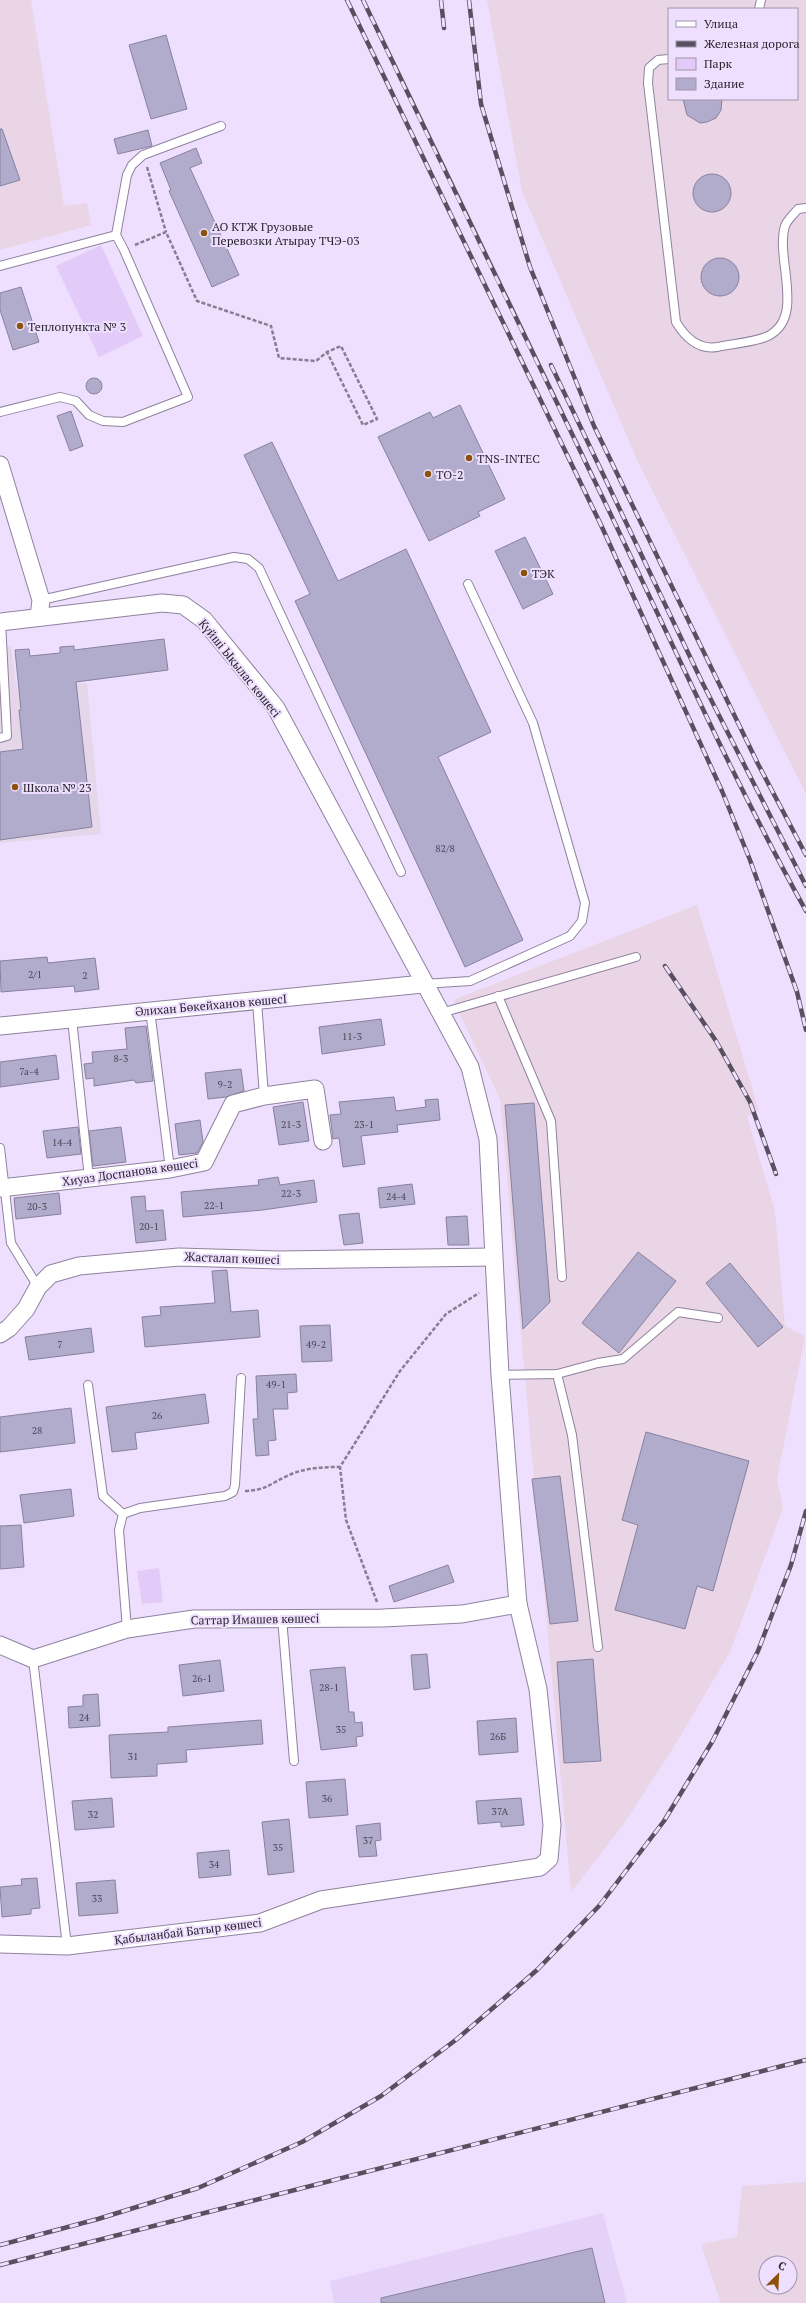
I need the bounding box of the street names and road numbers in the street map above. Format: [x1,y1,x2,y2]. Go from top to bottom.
street label: Күйші Ықылас көшесі [196,616,284,720]
street label: Әлихан Бөкейханов көшесI [134,991,288,1019]
street label: Хиуаз Доспанова көшесі [61,1155,199,1189]
street label: Жасталап көшесі [184,1249,281,1267]
street label: Саттар Имашев көшесі [191,1610,320,1628]
street label: Қабыланбай Батыр көшесі [113,1914,263,1947]

